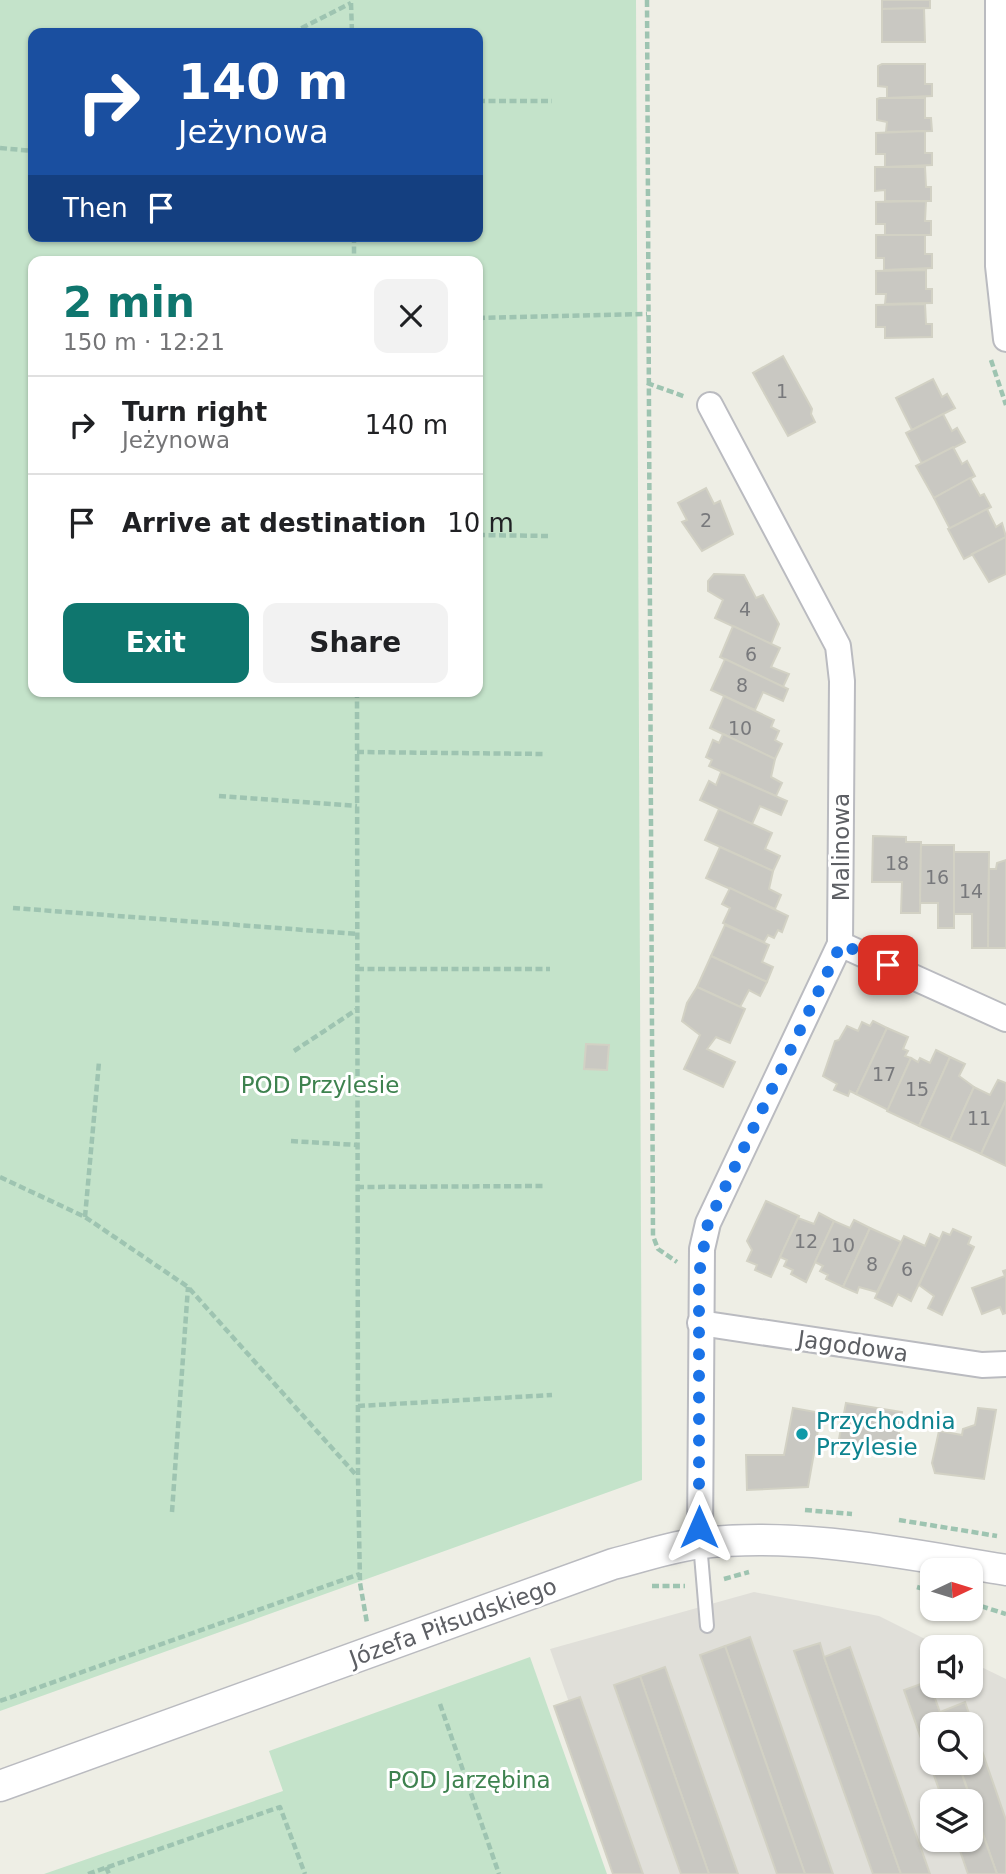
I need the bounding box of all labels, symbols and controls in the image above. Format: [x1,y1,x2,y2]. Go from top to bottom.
text: 140 m [178,54,348,111]
icon: right [63,56,154,147]
text: Jeżynowa [178,113,329,151]
icon: arrive [142,189,180,227]
text: Then [63,193,128,223]
text: 2 min [63,278,195,327]
button: close [374,279,448,353]
text: 150 m · 12:21 [63,329,225,355]
house number: 1 [776,380,788,402]
text: Turn right [122,397,267,427]
icon: right [63,406,101,444]
text: 140 m [365,410,448,440]
text: Jeżynowa [122,427,230,453]
icon: arrive [63,504,101,542]
text: Arrive at destination [122,508,426,538]
text: 10 m [447,508,514,538]
house number: 2 [700,509,712,531]
house number: 4 [739,598,751,620]
button: Exit [63,603,249,683]
button: Share [263,603,448,683]
house number: 6 [745,643,757,665]
house number: 8 [736,674,748,696]
house number: 10 [728,717,752,739]
street label: Malinowa [828,793,854,901]
house number: 18 [885,852,909,874]
house number: 16 [925,866,949,888]
house number: 14 [959,880,983,902]
pin [858,935,918,995]
icon: arrive [869,946,907,984]
house number: 17 [872,1063,896,1085]
park label: POD Przylesie [241,1072,399,1098]
house number: 15 [905,1078,929,1100]
house number: 11 [967,1107,991,1129]
house number: 12 [794,1230,818,1252]
house number: 10 [831,1234,855,1256]
house number: 8 [866,1253,878,1275]
house number: 6 [901,1258,913,1280]
street label: Jagodowa [794,1325,910,1367]
place label: Przychodnia Przylesie [816,1408,956,1460]
marker: Przychodnia Przylesie [794,1426,810,1442]
position arrow [662,1490,736,1564]
north arrow [920,1558,984,1620]
map controls [920,1558,983,1852]
street label: Józefa Piłsudskiego [344,1572,560,1672]
button: sound [920,1635,983,1698]
button: search [920,1712,983,1775]
park label: POD Jarzębina [387,1767,551,1793]
button: layers [920,1789,983,1852]

